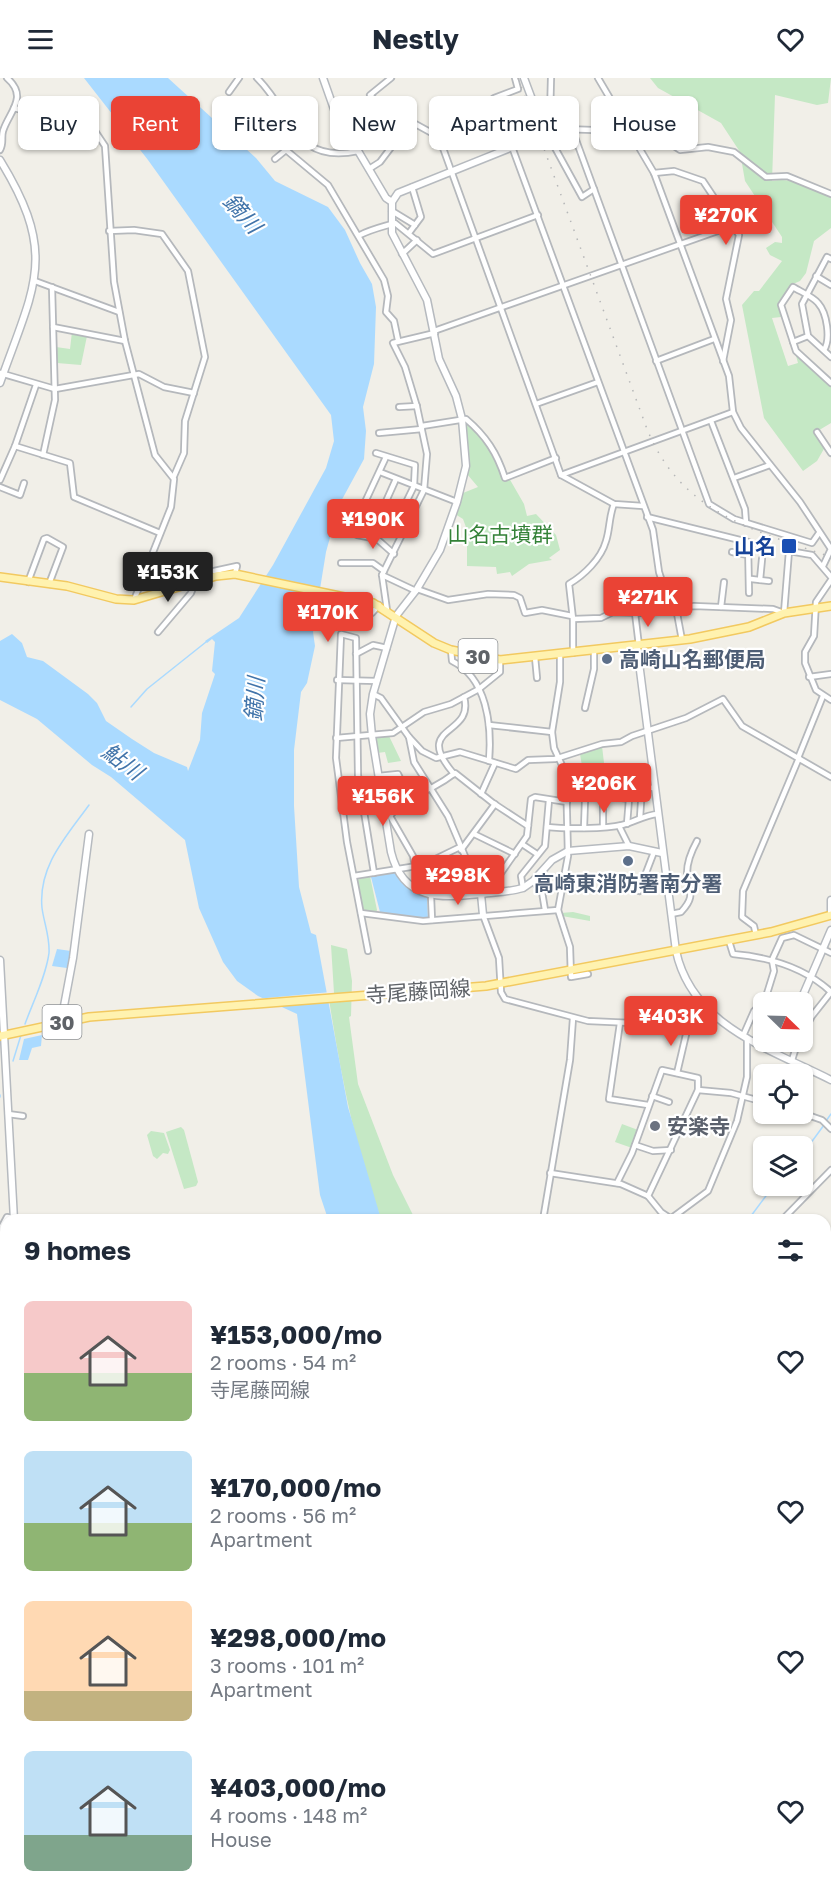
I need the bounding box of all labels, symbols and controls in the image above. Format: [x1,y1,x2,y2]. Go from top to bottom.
icon: menu [24,23,57,56]
text: Nestly [372,23,459,55]
icon: heart [774,23,807,56]
chip: Buy [18,96,99,150]
chip: Rent [111,96,200,150]
chip: Filters [212,96,318,150]
chip: New [330,96,417,150]
chip: Apartment [429,96,579,150]
chip: House [591,96,698,150]
water label: 鏑川 [218,188,269,240]
pin: ¥270K [684,195,768,246]
text: ¥270K [694,202,758,226]
pin: ¥190K [331,499,415,550]
text: ¥190K [341,506,405,530]
park label: 山名古墳群 [448,521,553,547]
place label: 山名 [734,533,776,559]
marker: 山名 [780,537,798,555]
pin: ¥153K [126,552,210,603]
text: ¥153K [137,559,199,583]
pin: ¥271K [606,577,690,628]
text: ¥271K [617,584,679,608]
pin: ¥170K [286,592,370,643]
text: ¥170K [297,599,359,623]
road number: 30 [458,639,498,673]
place label: 高崎山名郵便局 [619,646,766,672]
marker: 高崎山名郵便局 [600,652,614,666]
water label: 鏑川 [239,674,269,722]
water label: 鮎川 [97,737,150,786]
pin: ¥206K [562,763,646,814]
text: ¥206K [571,770,637,794]
pin: ¥156K [341,776,425,827]
text: ¥156K [352,783,414,807]
marker: 高崎東消防署南分署 [621,854,635,868]
pin: ¥298K [416,855,500,906]
text: ¥298K [425,862,491,886]
place label: 高崎東消防署南分署 [534,870,723,896]
street label: 寺尾藤岡線 [365,974,471,1008]
north arrow [753,992,813,1052]
map controls [753,992,813,1196]
pin: ¥403K [629,996,713,1047]
text: ¥403K [638,1003,704,1027]
road number: 30 [42,1005,82,1039]
button: locate [753,1064,813,1124]
place label: 安楽寺 [667,1113,730,1139]
marker: 安楽寺 [648,1119,662,1133]
button: layers [753,1136,813,1196]
icon: filters [774,1234,807,1267]
text: 9 homes [24,1235,131,1266]
text: ¥153,000/mo [210,1319,382,1350]
icon: home [72,1325,144,1397]
icon: heart [774,1345,807,1378]
text: 2 rooms · 54 m² [210,1350,356,1374]
text: 寺尾藤岡線 [210,1377,310,1401]
text: ¥170,000/mo [210,1472,381,1503]
icon: home [72,1475,144,1547]
icon: heart [774,1495,807,1528]
text: 2 rooms · 56 m² [210,1503,356,1527]
text: Apartment [210,1527,313,1551]
text: ¥298,000/mo [210,1622,386,1653]
icon: home [72,1625,144,1697]
icon: heart [774,1645,807,1678]
text: 3 rooms · 101 m² [210,1653,364,1677]
text: Apartment [210,1677,313,1701]
text: ¥403,000/mo [210,1772,386,1803]
icon: home [72,1775,144,1847]
icon: heart [774,1795,807,1828]
text: 4 rooms · 148 m² [210,1803,367,1827]
text: House [210,1827,272,1851]

